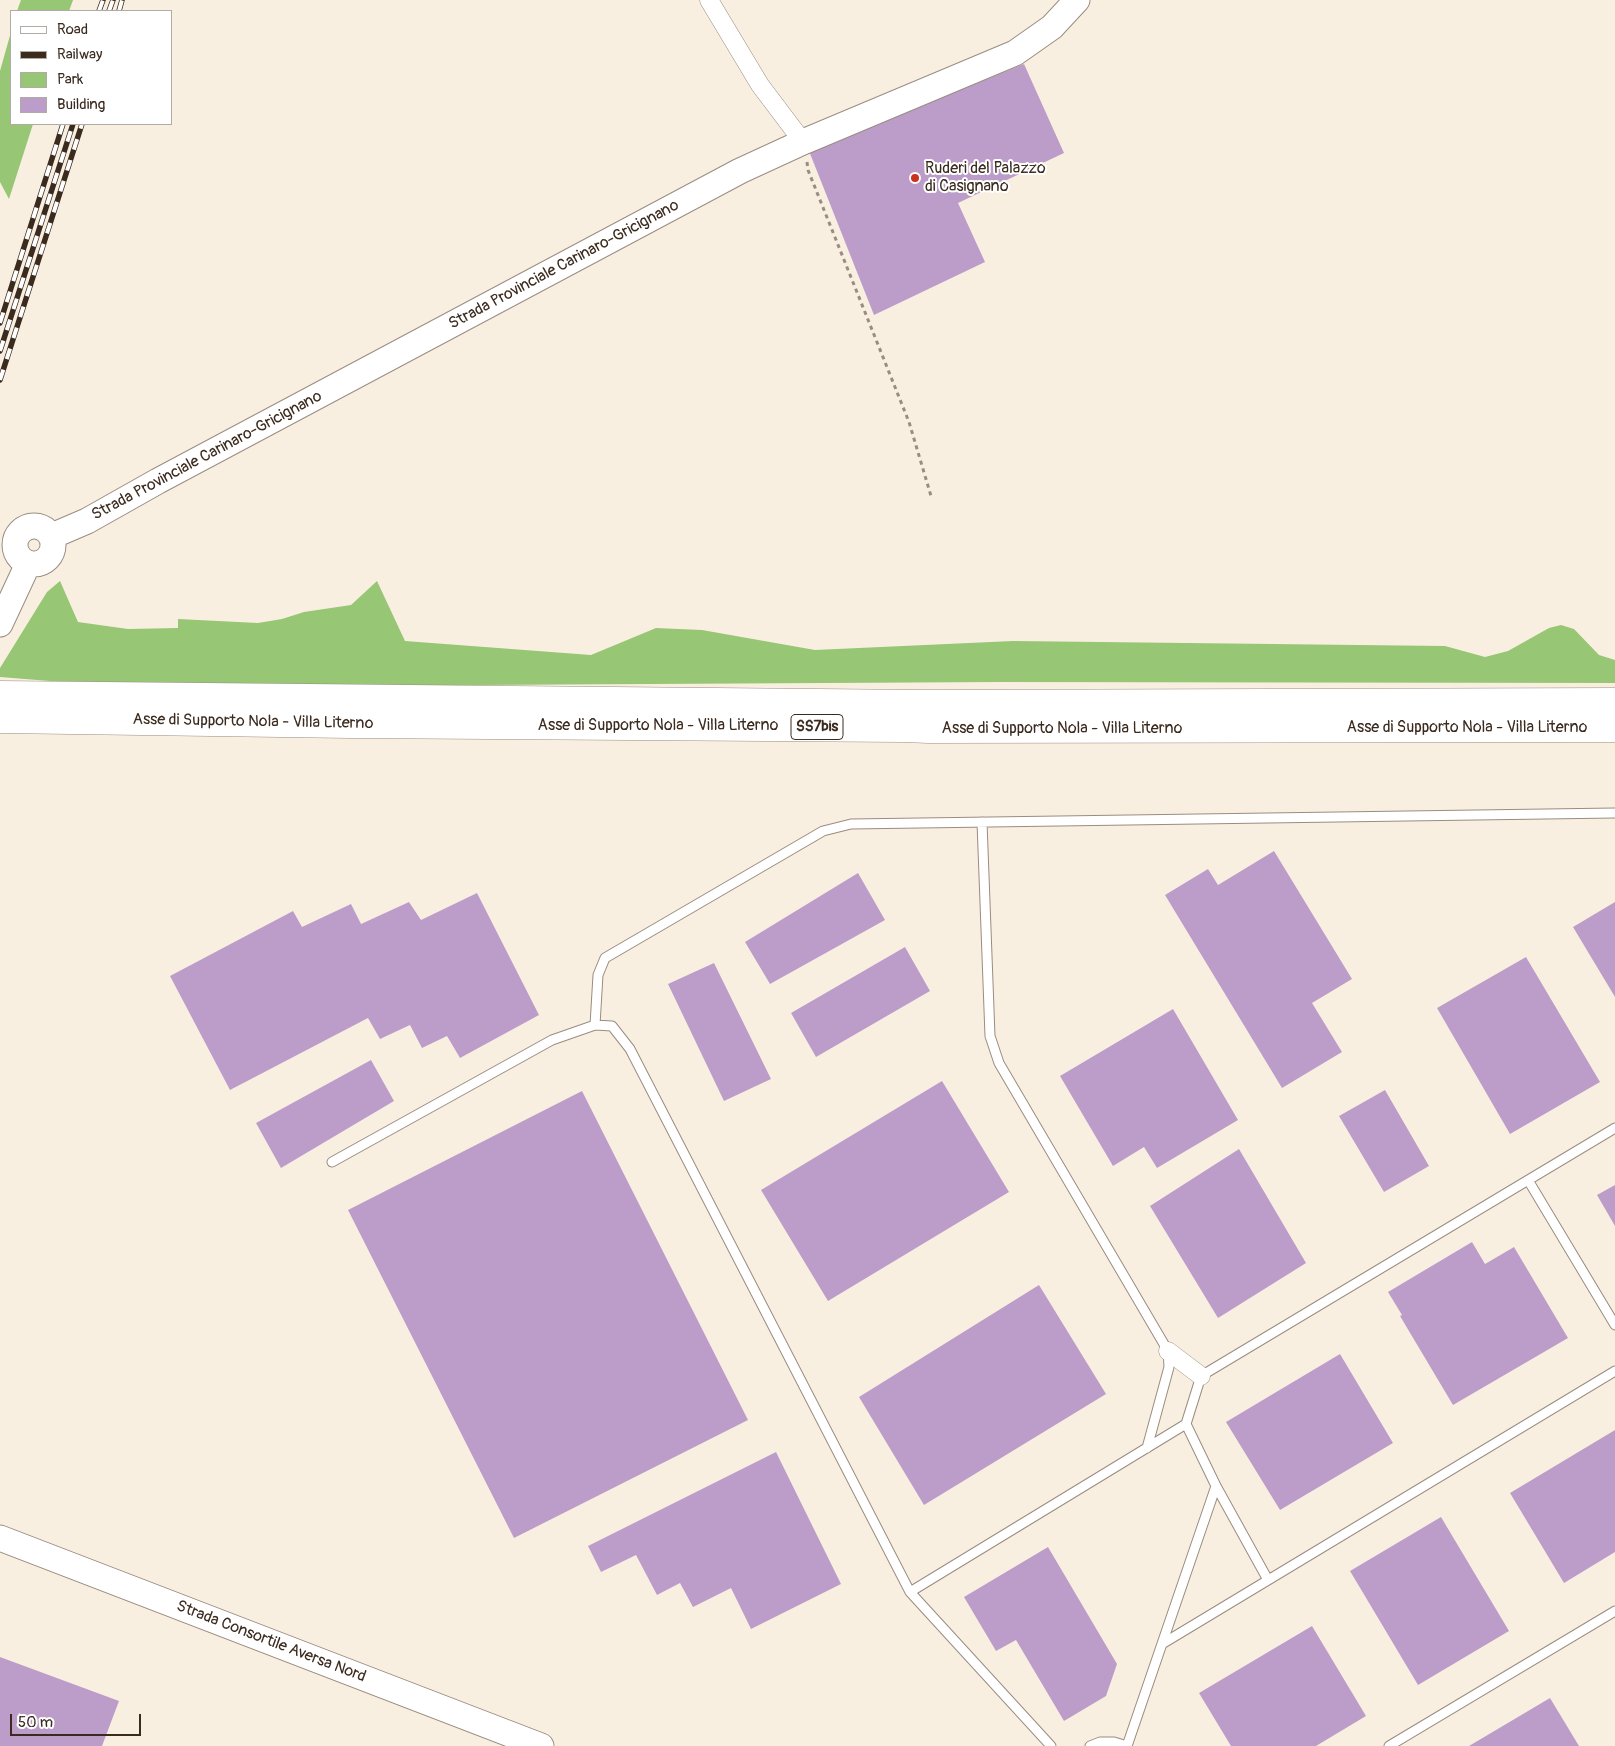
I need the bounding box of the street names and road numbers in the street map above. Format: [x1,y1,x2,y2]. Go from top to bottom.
street label: Strada Provinciale Carinaro-Gricignano [446,196,682,334]
street label: Strada Provinciale Carinaro-Gricignano [89,387,325,525]
street label: Asse di Supporto Nola - Villa Literno [132,710,374,734]
road number: SS7bis [791,714,843,740]
street label: Asse di Supporto Nola - Villa Literno [538,716,778,736]
street label: Asse di Supporto Nola - Villa Literno [1347,718,1587,738]
street label: Asse di Supporto Nola - Villa Literno [942,719,1182,739]
street label: Strada Consortile Aversa Nord [173,1597,369,1687]

